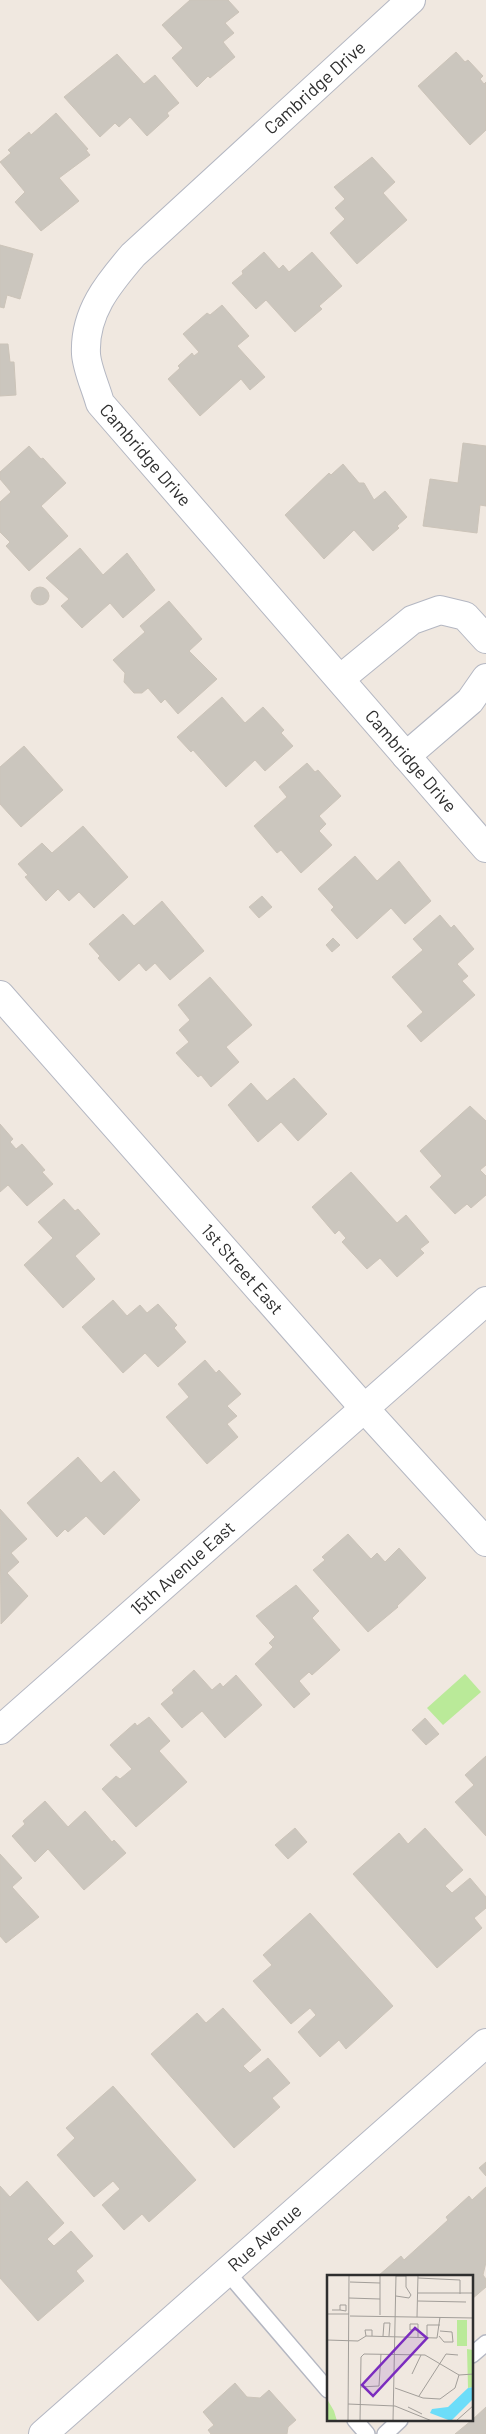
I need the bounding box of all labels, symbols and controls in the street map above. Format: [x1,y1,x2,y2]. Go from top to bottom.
street label: Cambridge Drive [259,36,369,138]
street label: Cambridge Drive [96,399,197,510]
street label: Cambridge Drive [361,705,462,816]
street label: 1st Street East [197,1219,288,1319]
street label: 15th Avenue East [126,1516,239,1620]
street label: Rue Avenue [223,2199,306,2276]
inset map [327,2275,474,2422]

